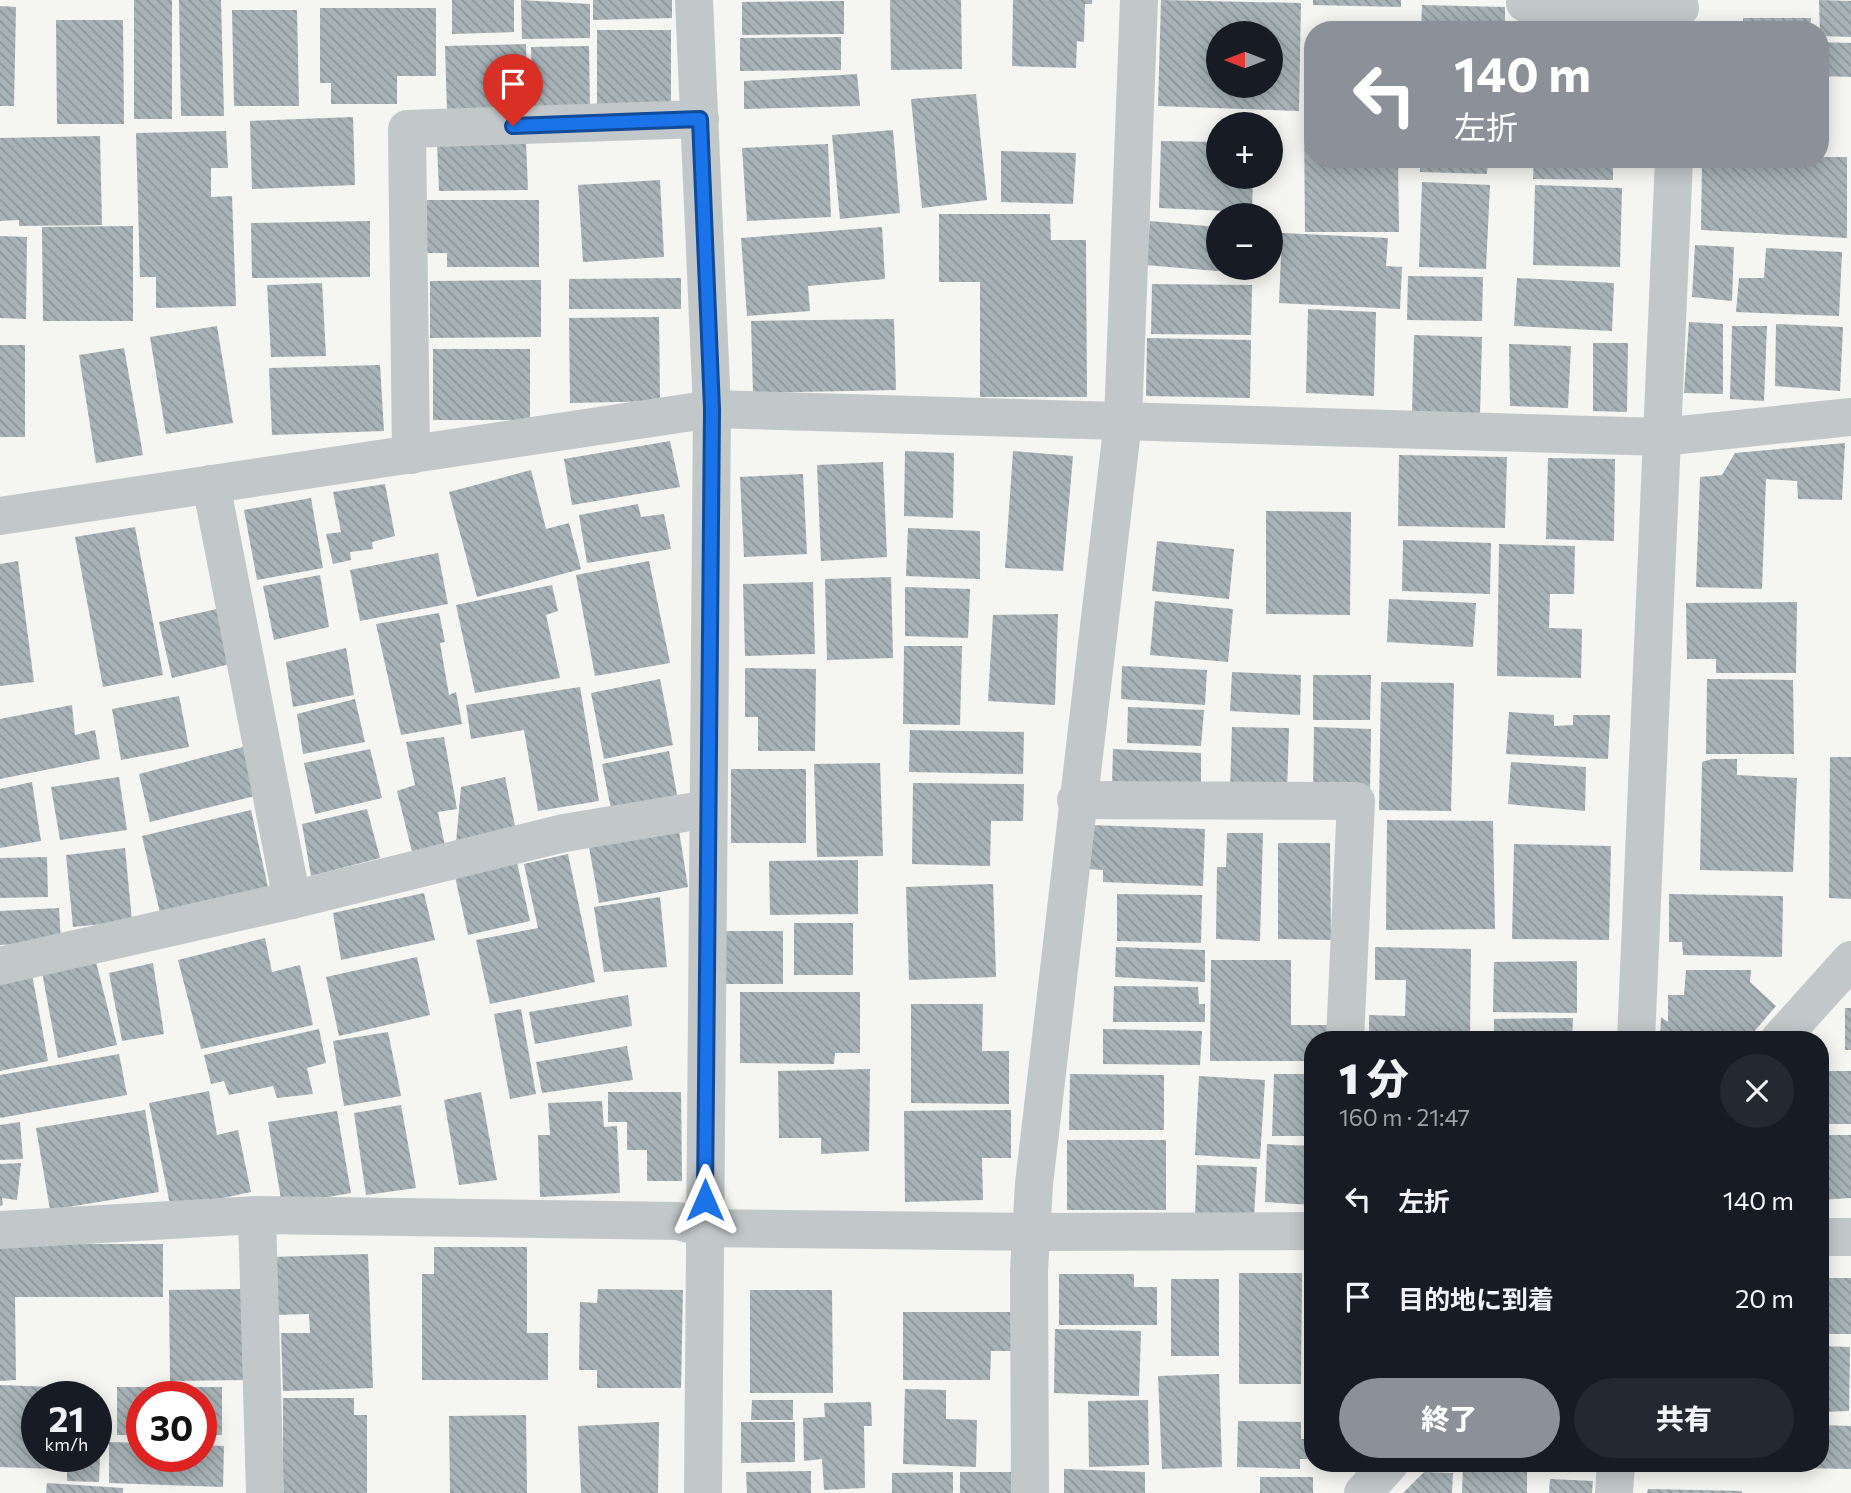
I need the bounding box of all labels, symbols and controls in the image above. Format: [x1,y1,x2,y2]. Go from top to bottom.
north arrow [1206,21,1283,98]
map controls [1206,21,1283,280]
text: 140 m [1454,42,1591,102]
icon: left [1339,49,1430,140]
pin [483,54,543,126]
icon: arrive [494,65,532,103]
text: 左折 [1454,106,1518,146]
button: + [1206,112,1283,189]
button: − [1206,203,1283,280]
text: 1 分 [1339,1051,1409,1103]
button: close [1720,1054,1794,1128]
text: 160 m · 21:47 [1339,1103,1470,1131]
position arrow [668,1163,742,1237]
icon: left [1339,1180,1377,1218]
text: 140 m [1723,1184,1794,1215]
text: 左折 [1398,1185,1450,1216]
icon: arrive [1339,1278,1377,1316]
text: 20 m [1735,1282,1794,1313]
text: 目的地に到着 [1398,1283,1554,1314]
button: 終了 [1339,1378,1560,1458]
button: 共有 [1574,1378,1794,1458]
speed limit sign: 30 [126,1381,217,1472]
text: 21 [49,1396,84,1439]
text: km/h [45,1433,88,1455]

